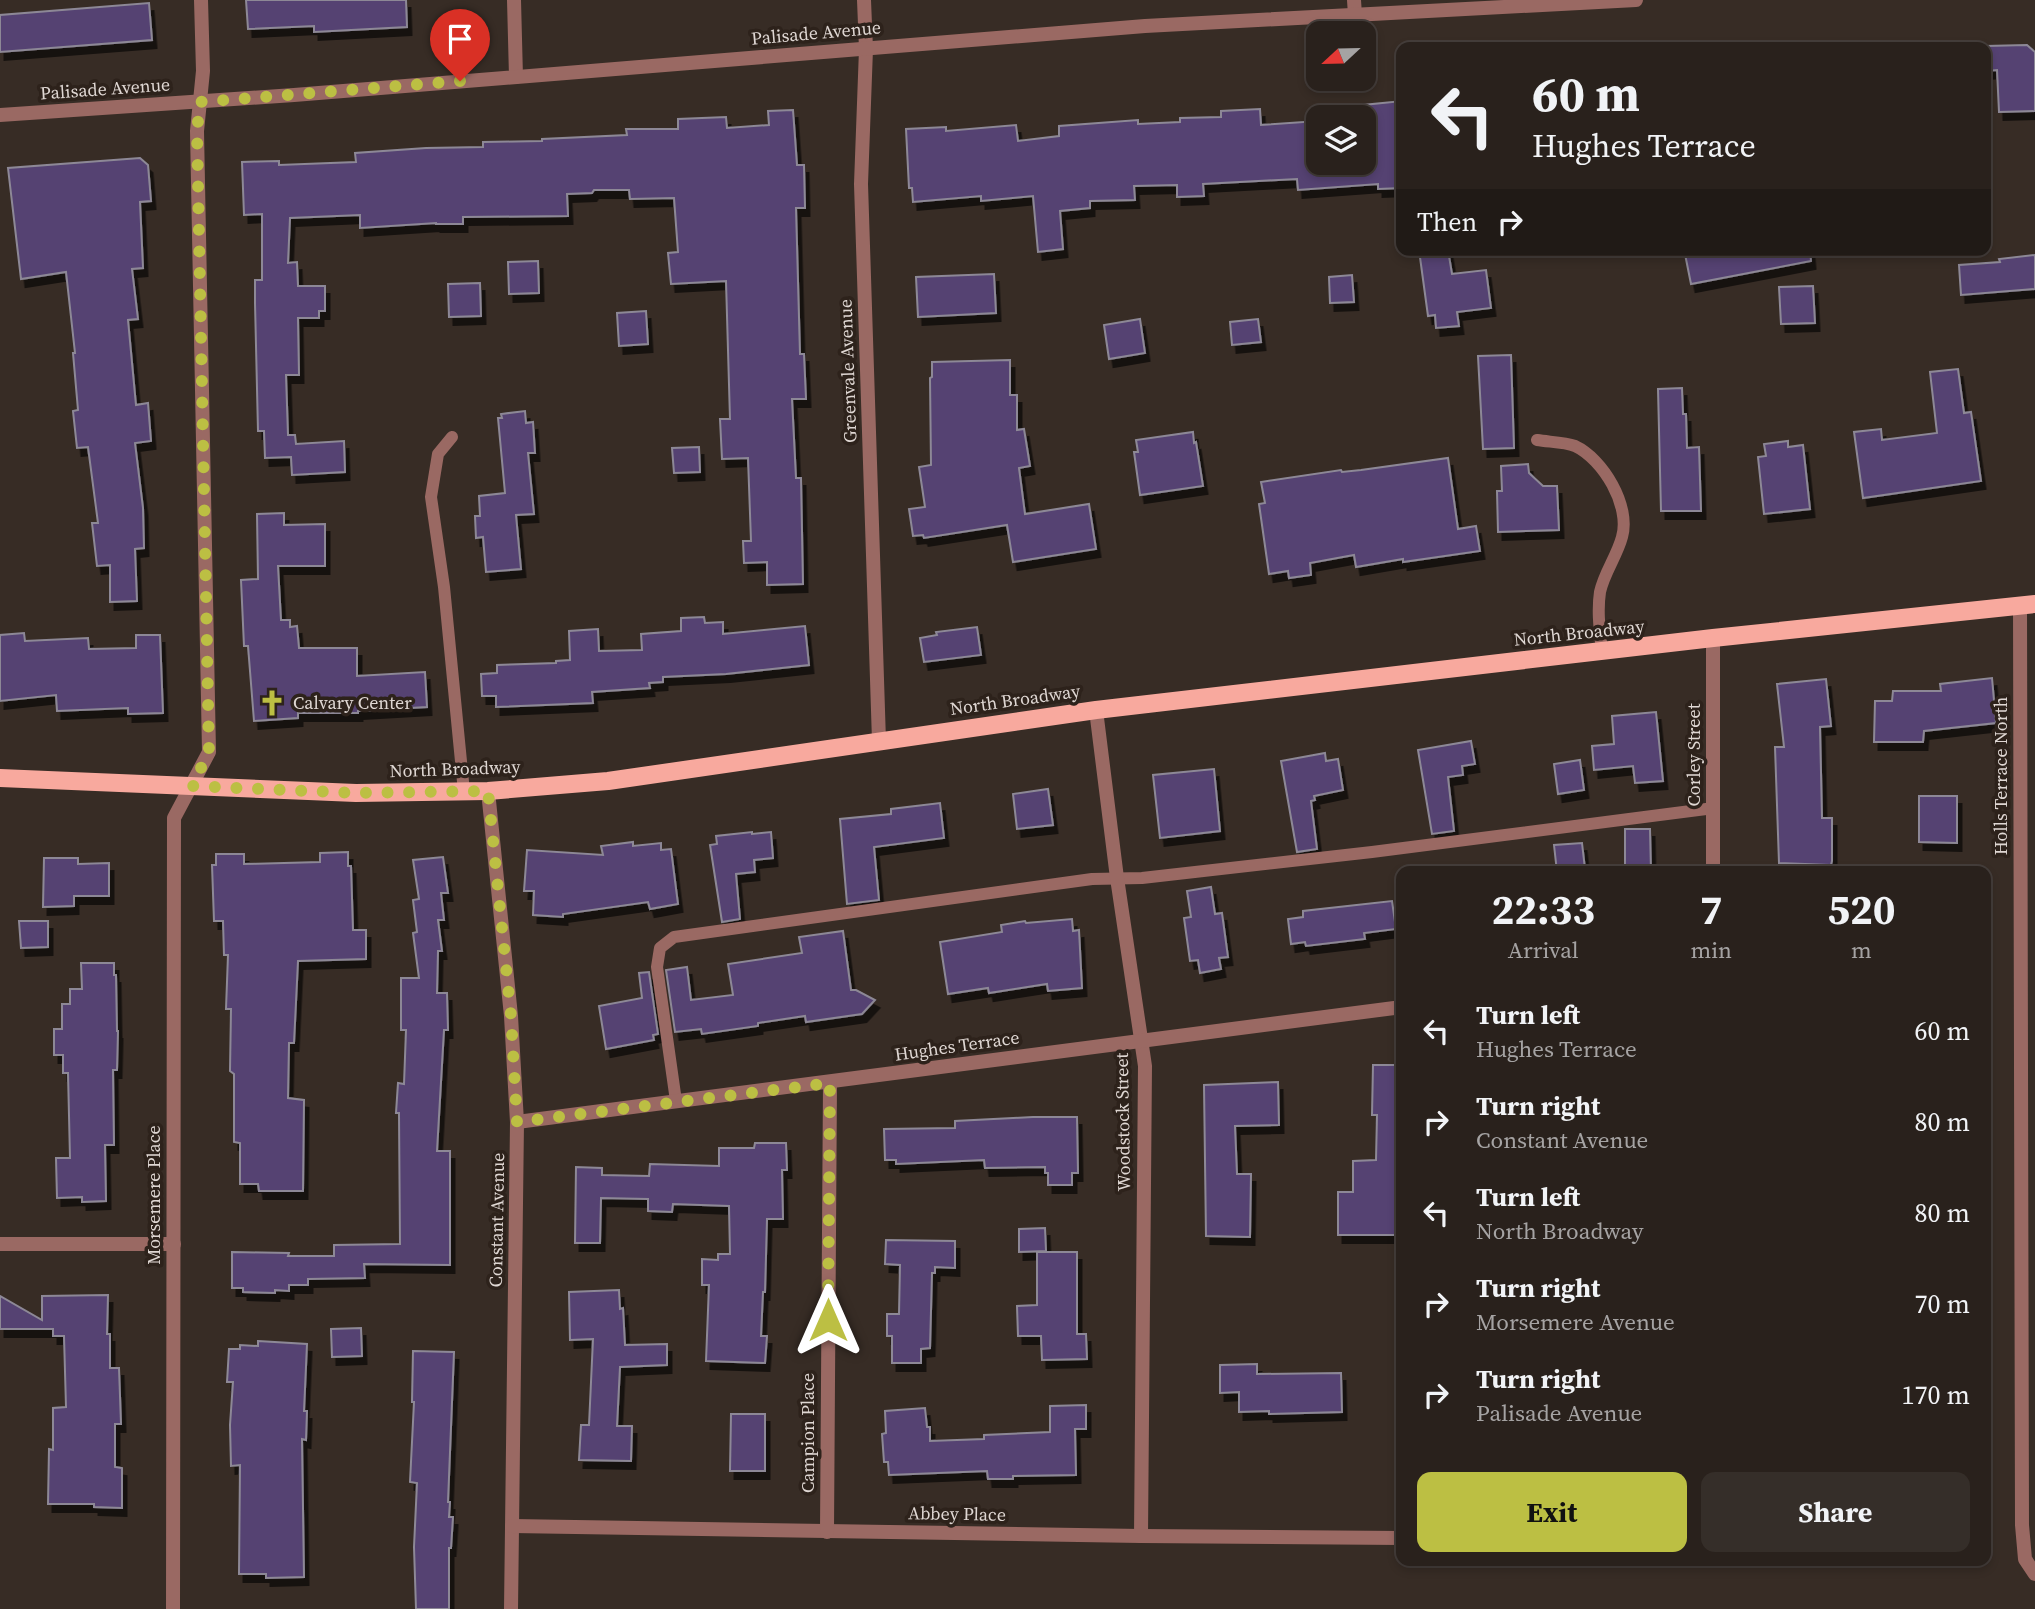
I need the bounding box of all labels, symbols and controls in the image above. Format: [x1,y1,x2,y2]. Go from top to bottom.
pin [430,9,490,81]
street label: Palisade Avenue [750,14,882,51]
icon: arrive [441,20,479,58]
north arrow [1306,21,1376,91]
map controls [1306,21,1376,175]
text: 60 m [1532,60,1640,127]
icon: left [1417,70,1508,161]
street label: Palisade Avenue [39,71,171,106]
button: layers [1306,105,1376,175]
text: Hughes Terrace [1532,124,1756,168]
icon: right [1491,203,1529,241]
text: Then [1417,204,1477,240]
street label: Greenvale Avenue [832,299,863,444]
street label: North Broadway [1512,613,1646,652]
street label: North Broadway [948,678,1082,721]
church icon: Calvary Center [257,688,287,718]
place label: Calvary Center [293,690,412,715]
street label: Holls Terrace North [1988,697,2013,855]
street label: Corley Street [1681,703,1706,806]
street label: North Broadway [389,754,522,783]
text: 22:33 [1491,880,1595,938]
text: 7 [1700,880,1723,938]
text: 520 [1827,880,1896,938]
text: Arrival [1508,934,1579,966]
text: min [1690,934,1732,966]
text: m [1851,934,1872,966]
text: Turn left [1476,997,1580,1033]
icon: left [1417,1012,1455,1050]
text: 60 m [1915,1013,1970,1049]
street label: Hughes Terrace [893,1024,1021,1067]
text: Hughes Terrace [1476,1033,1637,1065]
street label: Woodstock Street [1109,1052,1136,1192]
text: Turn right [1476,1088,1600,1124]
icon: right [1417,1103,1455,1141]
text: 80 m [1915,1104,1970,1140]
text: Constant Avenue [1476,1124,1648,1156]
street label: Morsemere Place [141,1125,166,1265]
street label: Constant Avenue [483,1152,510,1288]
text: Turn left [1476,1179,1580,1215]
icon: left [1417,1194,1455,1232]
text: 80 m [1915,1195,1970,1231]
text: North Broadway [1476,1215,1644,1247]
text: Turn right [1476,1270,1600,1306]
position arrow [791,1283,865,1357]
icon: right [1417,1285,1455,1323]
text: 70 m [1915,1286,1970,1322]
text: Morsemere Avenue [1476,1306,1675,1338]
text: Turn right [1476,1361,1600,1397]
street label: Campion Place [795,1373,820,1493]
icon: right [1417,1376,1455,1414]
text: 170 m [1902,1377,1970,1413]
text: Palisade Avenue [1476,1397,1642,1429]
button: Exit [1417,1472,1687,1552]
button: Share [1701,1472,1970,1552]
street label: Abbey Place [908,1500,1006,1527]

